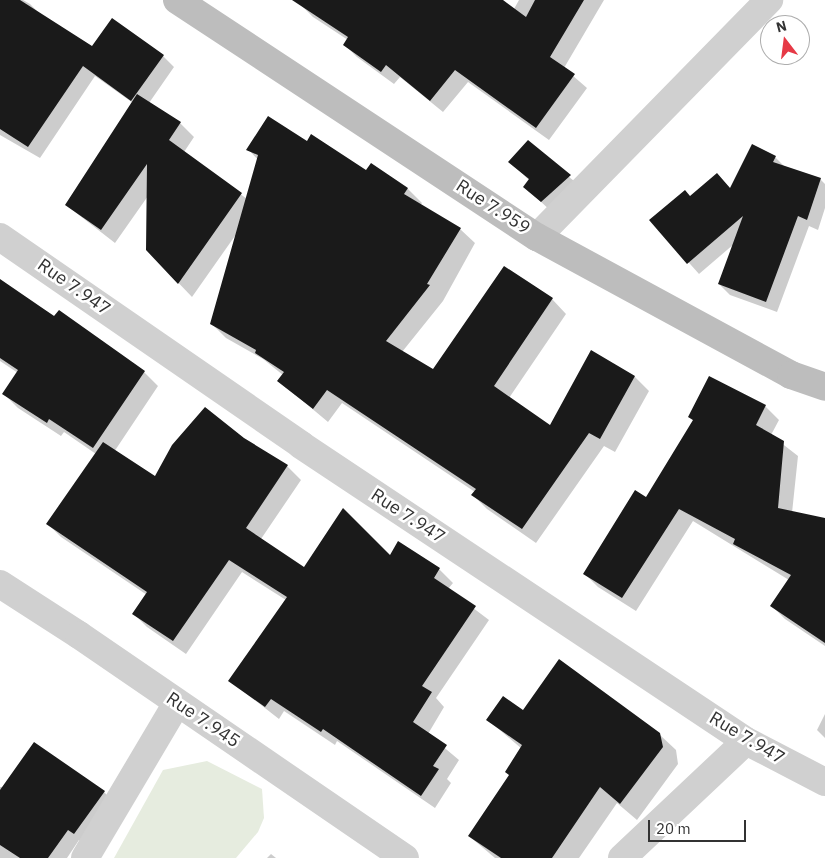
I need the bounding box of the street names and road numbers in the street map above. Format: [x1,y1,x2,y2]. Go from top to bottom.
street label: Rue 7.959 [452,175,534,239]
street label: Rue 7.947 [33,254,115,320]
street label: Rue 7.947 [367,484,449,548]
street label: Rue 7.945 [162,688,244,752]
street label: Rue 7.947 [705,707,789,769]

